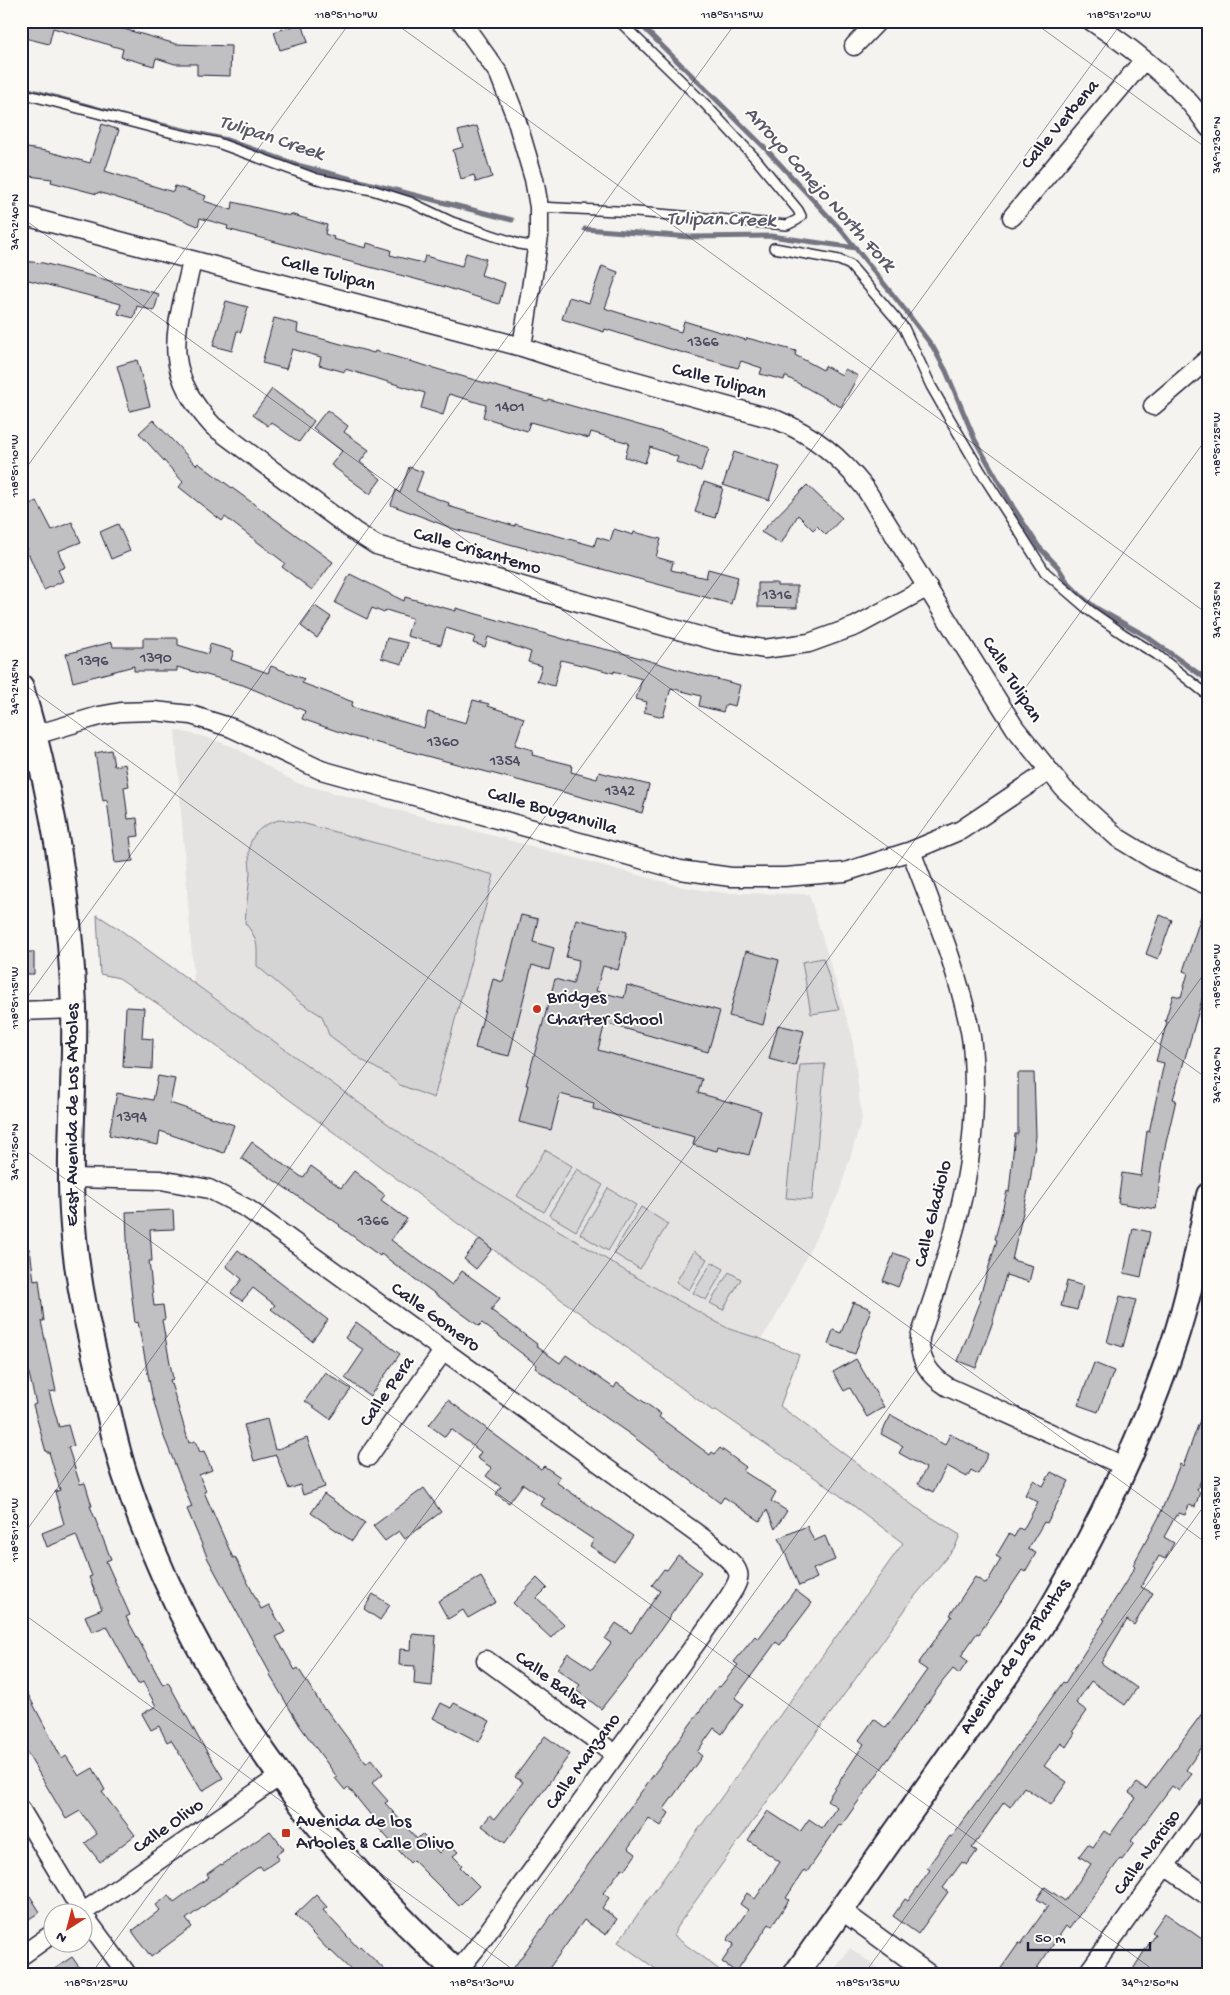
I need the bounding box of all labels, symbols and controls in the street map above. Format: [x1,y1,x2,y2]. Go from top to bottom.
text: 118°51'10"W [314,9,377,23]
text: 118°51'15"W [700,9,763,23]
text: 118°51'20"W [1086,9,1151,23]
street label: Calle Verbena [1017,74,1106,175]
water label: Arroyo Conejo North Fork [739,103,901,279]
water label: Tulipan Creek [216,111,328,167]
text: 34°12'30"N [1211,116,1225,174]
text: 34°12'40"N [9,194,23,251]
water label: Tulipan Creek [667,209,778,233]
street label: Calle Tulipan [278,250,378,298]
house number: 1366 [687,334,719,353]
street label: Calle Tulipan [669,358,769,406]
house number: 1401 [494,399,525,418]
text: 118°51'25"W [1211,412,1225,477]
text: 118°51'10"W [9,435,23,498]
street label: Calle Crisantemo [410,523,544,581]
text: 34°12'35"N [1211,582,1225,639]
house number: 1316 [761,587,793,606]
street label: Calle Tulipan [976,633,1046,727]
house number: 1390 [139,650,172,669]
house number: 1396 [77,653,109,672]
text: 34°12'45"N [9,659,23,716]
house number: 1360 [426,734,459,753]
house number: 1354 [489,753,521,772]
street label: Calle Bouganvilla [485,783,621,842]
house number: 1342 [604,783,635,802]
text: 118°51'30"W [1211,944,1225,1009]
text: 118°51'15"W [9,967,23,1030]
place label: Bridges Charter School [546,987,663,1032]
street label: East Avenida de Los Arboles [62,1003,85,1226]
marker: Bridges Charter School [531,1003,543,1015]
text: 34°12'40"N [1211,1047,1225,1104]
house number: 1394 [116,1109,148,1128]
text: 34°12'50"N [9,1123,23,1182]
street label: Calle Gladiolo [910,1158,958,1270]
house number: 1366 [357,1213,389,1232]
street label: Calle Gomero [386,1278,484,1358]
street label: Calle Pera [355,1351,422,1432]
text: 118°51'35"W [1211,1476,1225,1541]
text: 118°51'20"W [9,1498,23,1563]
street label: Avenida de Las Plantas [955,1574,1077,1739]
street label: Calle Balsa [510,1647,594,1716]
street label: Calle Manzano [541,1709,627,1815]
street label: Calle Olivo [129,1794,209,1860]
street label: Calle Narciso [1109,1805,1187,1900]
place label: Avenida de los Arboles & Calle Olivo [296,1811,454,1856]
marker: Avenida de los Arboles & Calle Olivo [280,1827,292,1839]
north arrow [42,1902,92,1952]
scale bar [1028,1920,1150,1952]
text: N [53,1927,71,1946]
text: 50 m [1035,1930,1066,1948]
text: 118°51'25"W [63,1977,128,1991]
text: 118°51'30"W [449,1977,514,1991]
text: 118°51'35"W [835,1977,900,1991]
text: 34°12'50"N [1120,1977,1179,1991]

